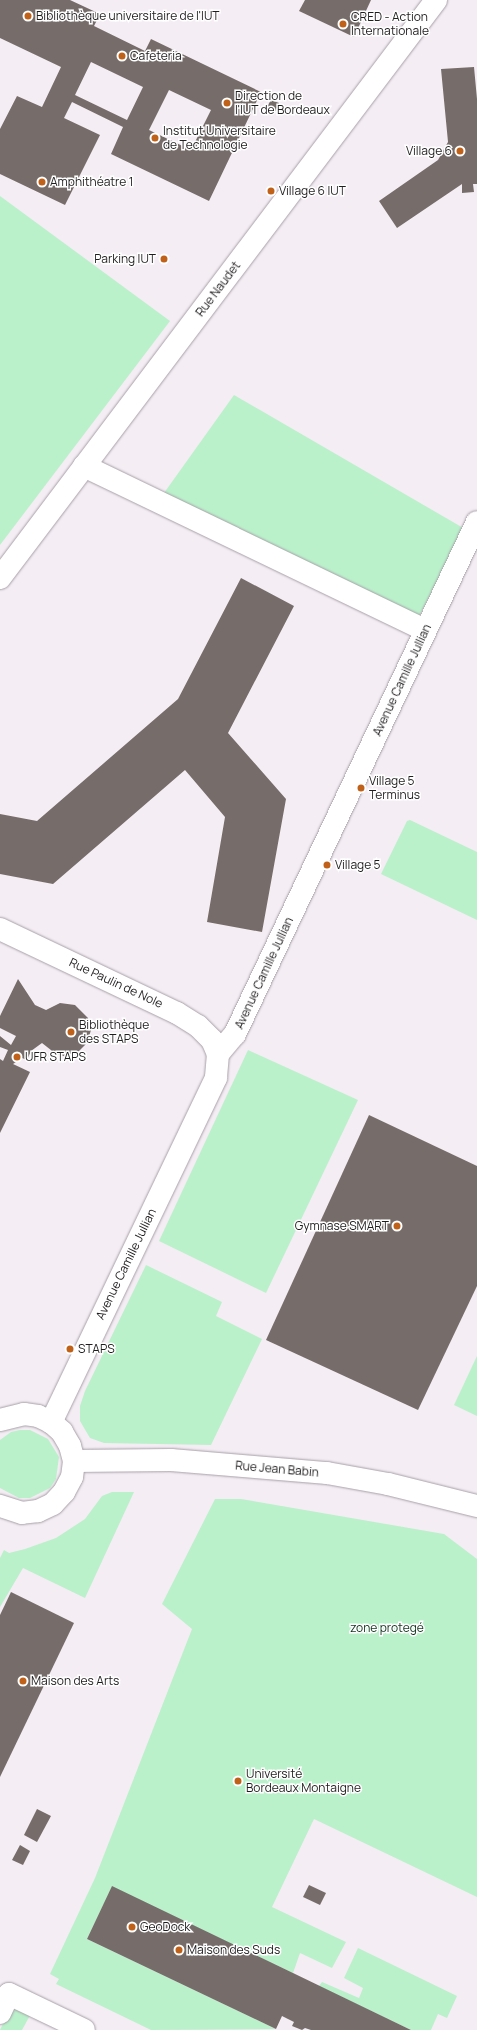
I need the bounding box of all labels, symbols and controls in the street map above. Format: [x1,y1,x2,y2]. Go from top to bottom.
place label: Bibliothèque universitaire de l'IUT [36,9,219,23]
place label: CRED - Action Internationale [351,10,429,38]
marker: Bibliothèque universitaire de l'IUT [23,11,33,21]
marker: CRED - Action Internationale [338,19,348,29]
place label: Cafeteria [130,49,182,63]
marker: Cafeteria [117,51,127,61]
place label: Direction de l'IUT de Bordeaux [235,89,330,117]
marker: Direction de l'IUT de Bordeaux [222,98,232,108]
place label: Institut Universitaire de Technologie [163,124,276,152]
marker: Institut Universitaire de Technologie [150,133,160,143]
place label: Village 6 [406,144,452,158]
marker: Village 6 [455,146,465,156]
place label: Amphithéatre 1 [50,175,133,189]
marker: Amphithéatre 1 [37,177,47,187]
place label: Village 6 IUT [279,184,346,198]
marker: Village 6 IUT [266,186,276,196]
place label: Parking IUT [94,252,156,266]
marker: Parking IUT [159,254,169,264]
street label: Rue Naudet [193,259,243,319]
street label: Avenue Camille Jullian [370,622,434,738]
place label: Village 5 Terminus [369,774,420,802]
marker: Village 5 Terminus [356,783,366,793]
place label: Village 5 [335,858,381,872]
marker: Village 5 [322,860,332,870]
street label: Avenue Camille Jullian [232,915,296,1031]
street label: Rue Paulin de Nole [67,955,165,1011]
place label: Bibliothèque des STAPS [79,1018,149,1046]
marker: Bibliothèque des STAPS [66,1027,76,1037]
place label: UFR STAPS [25,1050,86,1064]
marker: UFR STAPS [12,1052,22,1062]
street label: Avenue Camille Jullian [93,1206,159,1322]
place label: Gymnase SMART [295,1219,389,1233]
marker: Gymnase SMART [392,1221,402,1231]
place label: STAPS [78,1342,115,1356]
marker: STAPS [65,1344,75,1354]
street label: Rue Jean Babin [235,1458,319,1480]
park label: zone protegé [350,1621,424,1635]
place label: Maison des Arts [31,1674,119,1688]
marker: Maison des Arts [18,1676,28,1686]
place label: Université Bordeaux Montaigne [246,1767,361,1795]
marker: Université Bordeaux Montaigne [233,1776,243,1786]
place label: GeoDock [140,1920,190,1934]
marker: GeoDock [127,1922,137,1932]
place label: Maison des Suds [187,1943,280,1957]
marker: Maison des Suds [174,1945,184,1955]

